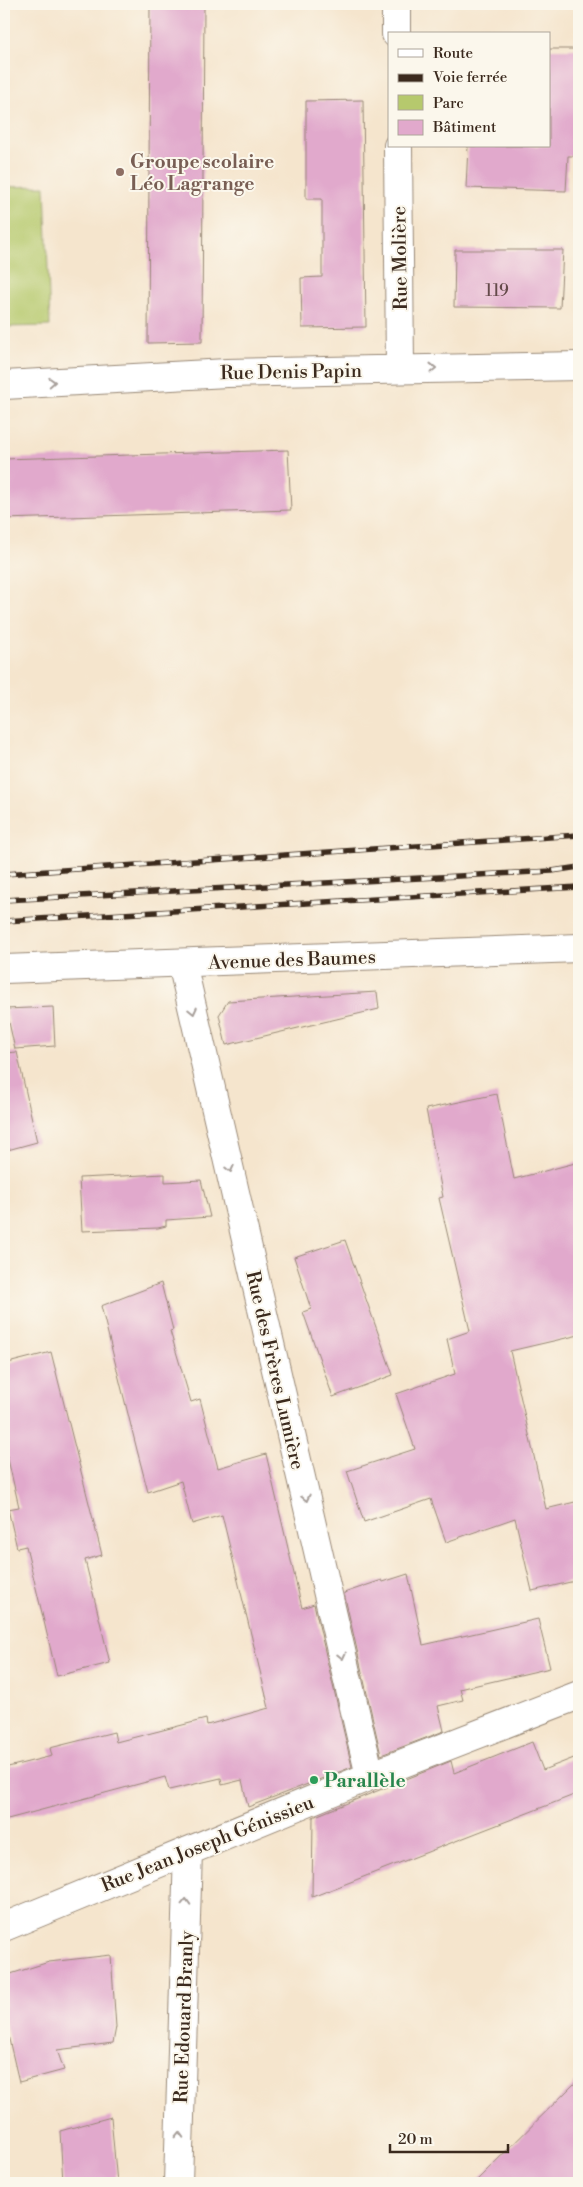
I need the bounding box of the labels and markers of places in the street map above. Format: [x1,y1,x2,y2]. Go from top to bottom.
place label: Groupe scolaire Léo Lagrange [130,150,274,196]
marker: Groupe scolaire Léo Lagrange [114,166,126,178]
place label: Parallèle [324,1769,406,1793]
marker: Parallèle [308,1774,320,1786]

